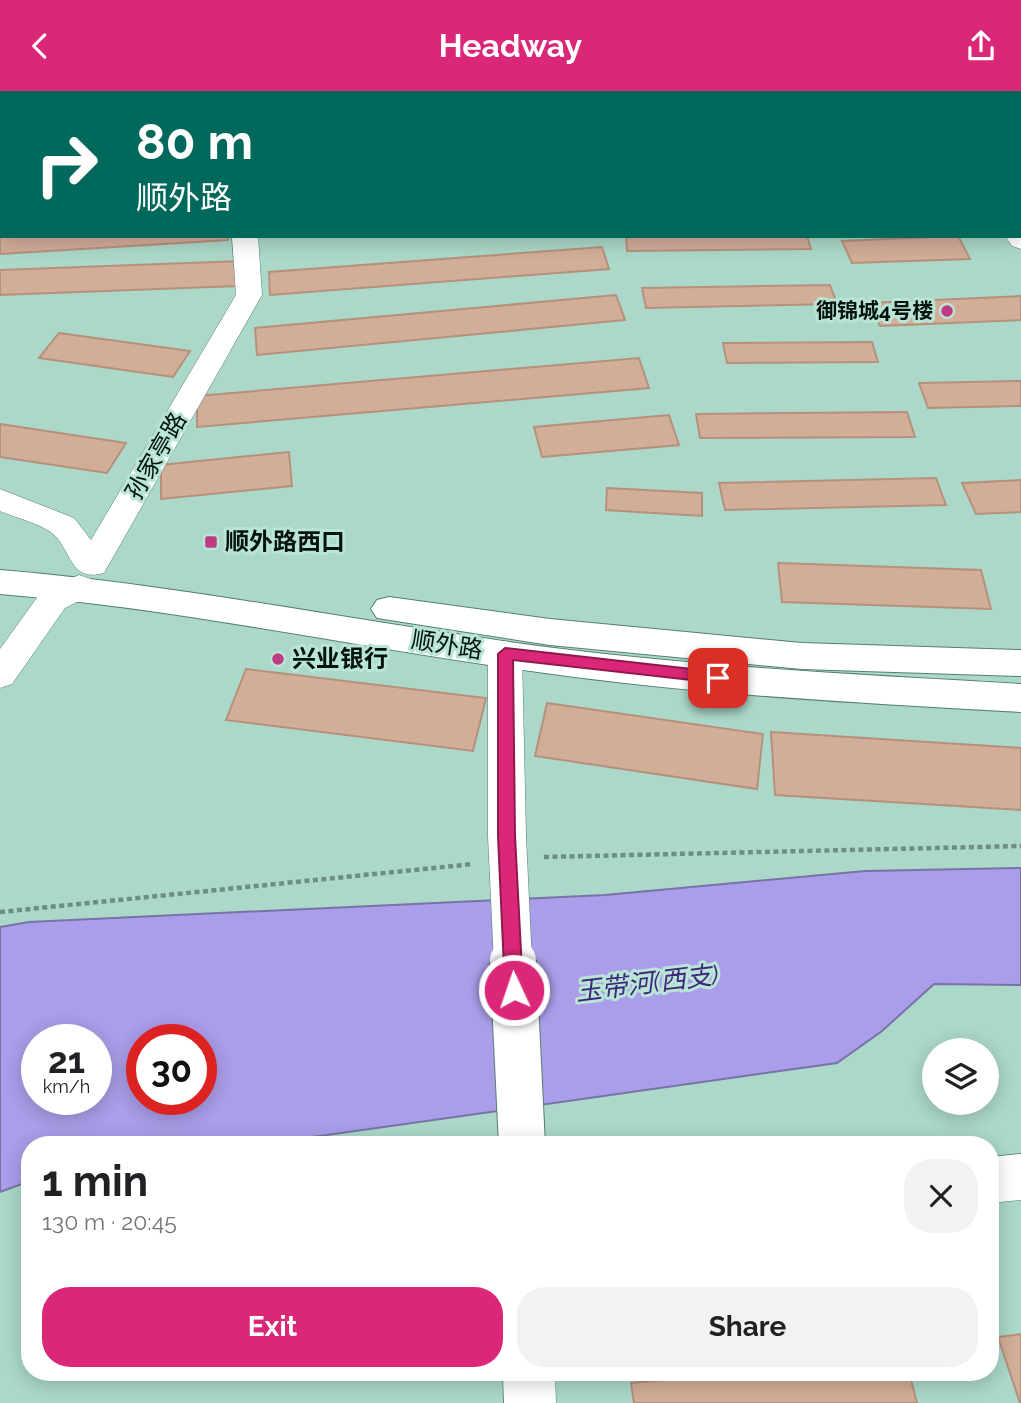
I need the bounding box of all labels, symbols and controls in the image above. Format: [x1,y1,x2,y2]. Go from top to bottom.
icon: back [21,27,59,65]
text: Headway [439,27,582,64]
icon: share [962,27,1000,65]
text: 80 m [136,113,253,170]
icon: right [21,119,112,210]
text: 顺外路 [136,179,232,216]
place label: 御锦城4号楼 [816,298,933,323]
marker: 御锦城4号楼 [939,303,955,319]
street label: 孙家亭路 [119,407,192,505]
place label: 顺外路西口 [225,527,345,556]
marker: 顺外路西口 [203,534,219,550]
street label: 顺外路 [409,625,485,664]
place label: 兴业银行 [292,644,388,673]
pin [688,648,748,708]
marker: 兴业银行 [270,651,286,667]
icon: arrive [699,659,737,697]
position arrow [477,953,551,1027]
water label: 玉带河(西支) [574,959,720,1007]
speed limit sign: 30 [126,1024,217,1115]
map controls [922,1038,999,1115]
button: layers [922,1038,999,1115]
text: 21 [48,1040,85,1081]
text: km/h [43,1076,90,1097]
text: 1 min [42,1157,148,1206]
button: close [904,1159,978,1233]
text: 130 m · 20:45 [42,1208,177,1235]
button: Exit [42,1287,503,1367]
button: Share [517,1287,978,1367]

